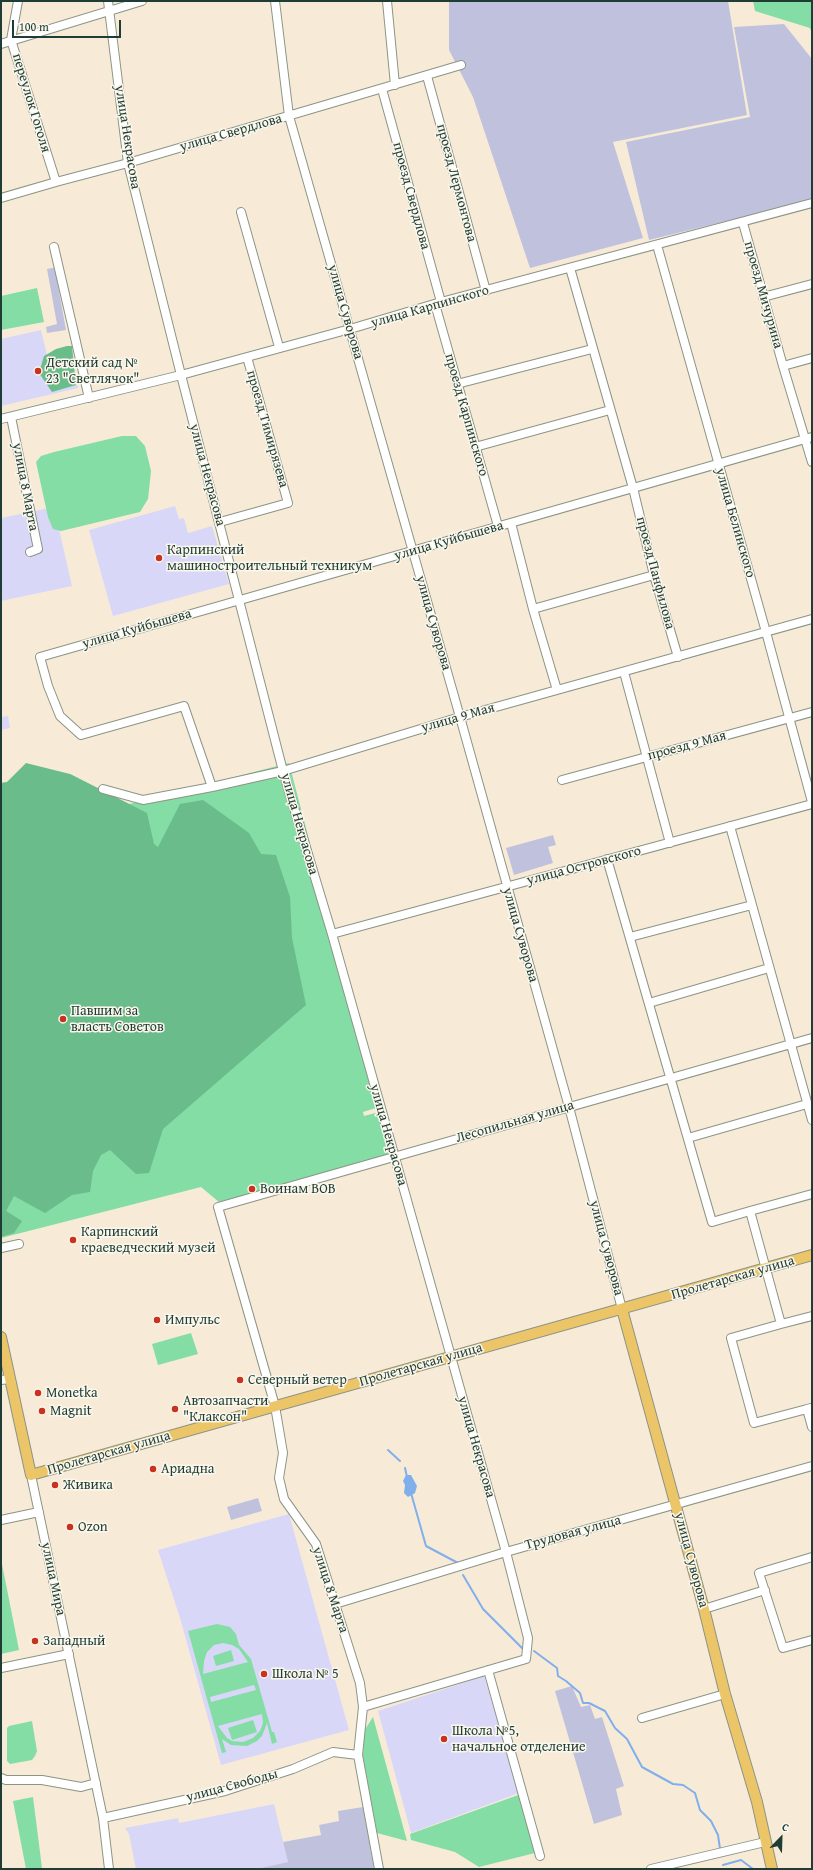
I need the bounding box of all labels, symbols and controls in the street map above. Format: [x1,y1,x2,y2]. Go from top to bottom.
scale bar [14,12,123,38]
text: 100 m [19,18,49,35]
street label: переулок Гоголя [8,51,54,155]
street label: улица Некрасова [110,84,144,190]
street label: улица Свердлова [178,110,284,156]
street label: проезд Лермонтова [432,122,480,244]
street label: проезд Свердлова [389,140,433,252]
street label: проезд Мичурина [740,240,786,350]
street label: улица Суворова [323,263,367,361]
street label: улица Карпинского [369,282,491,332]
street label: проезд Карпинского [440,352,492,478]
place label: Детский сад № 23 "Светлячок" [46,355,139,388]
marker: Детский сад № 23 "Светлячок" [33,366,43,376]
street label: проезд Тимирязева [242,368,292,490]
street label: улица Некрасова [185,422,229,528]
street label: улица 8 Марта [8,442,42,532]
street label: улица Белинского [711,466,759,580]
street label: проезд Панфилова [632,515,678,631]
street label: улица Куйбышева [393,517,505,565]
place label: Карпинский машиностроительный техникум [167,542,372,574]
marker: Карпинский машиностроительный техникум [154,553,164,563]
street label: улица Суворова [411,574,455,672]
street label: улица Куйбышева [81,605,193,653]
street label: улица 9 Мая [419,700,497,736]
street label: проезд 9 Мая [646,727,728,765]
street label: улица Некрасова [276,771,322,877]
street label: улица Островского [525,843,643,889]
street label: улица Суворова [498,886,542,984]
place label: Павшим за власть Советов [71,1003,164,1036]
marker: Павшим за власть Советов [58,1014,68,1024]
street label: улица Некрасова [365,1082,411,1188]
street label: Лесопильная улица [454,1097,576,1147]
place label: Воинам ВОВ [260,1181,336,1197]
marker: Воинам ВОВ [247,1184,257,1194]
street label: улица Суворова [585,1199,627,1297]
place label: Карпинский краеведческий музей [81,1224,216,1256]
marker: Карпинский краеведческий музей [68,1235,78,1245]
street label: Пролетарская улица [670,1252,796,1304]
place label: Импульс [165,1312,220,1328]
marker: Импульс [152,1315,162,1325]
street label: Пролетарская улица [358,1339,484,1391]
place label: Северный ветер [248,1372,347,1388]
marker: Северный ветер [235,1375,245,1385]
place label: Monetka [46,1385,98,1401]
marker: Monetka [33,1388,43,1398]
place label: Автозапчасти "Клаксон" [183,1393,268,1426]
street label: улица Некрасова [453,1394,499,1500]
place label: Magnit [50,1403,92,1419]
marker: Автозапчасти "Клаксон" [170,1404,180,1414]
marker: Magnit [37,1406,47,1416]
street label: Пролетарская улица [46,1427,172,1479]
place label: Ариадна [161,1461,214,1477]
marker: Ариадна [148,1464,158,1474]
place label: Живика [63,1477,113,1493]
marker: Живика [50,1480,60,1490]
street label: улица Суворова [670,1511,712,1609]
street label: Трудовая улица [523,1512,623,1554]
place label: Ozon [78,1519,108,1535]
marker: Ozon [65,1522,75,1532]
street label: улица Мира [37,1541,69,1617]
street label: улица 8 Марта [308,1545,352,1635]
place label: Западный [43,1633,105,1649]
marker: Западный [30,1636,40,1646]
place label: Школа № 5 [272,1666,339,1682]
marker: Школа № 5 [259,1669,269,1679]
place label: Школа №5, начальное отделение [452,1723,586,1756]
marker: Школа №5, начальное отделение [439,1734,449,1744]
street label: улица Свободы [184,1766,280,1806]
north arrow [761,1818,801,1858]
text: С [780,1818,792,1836]

